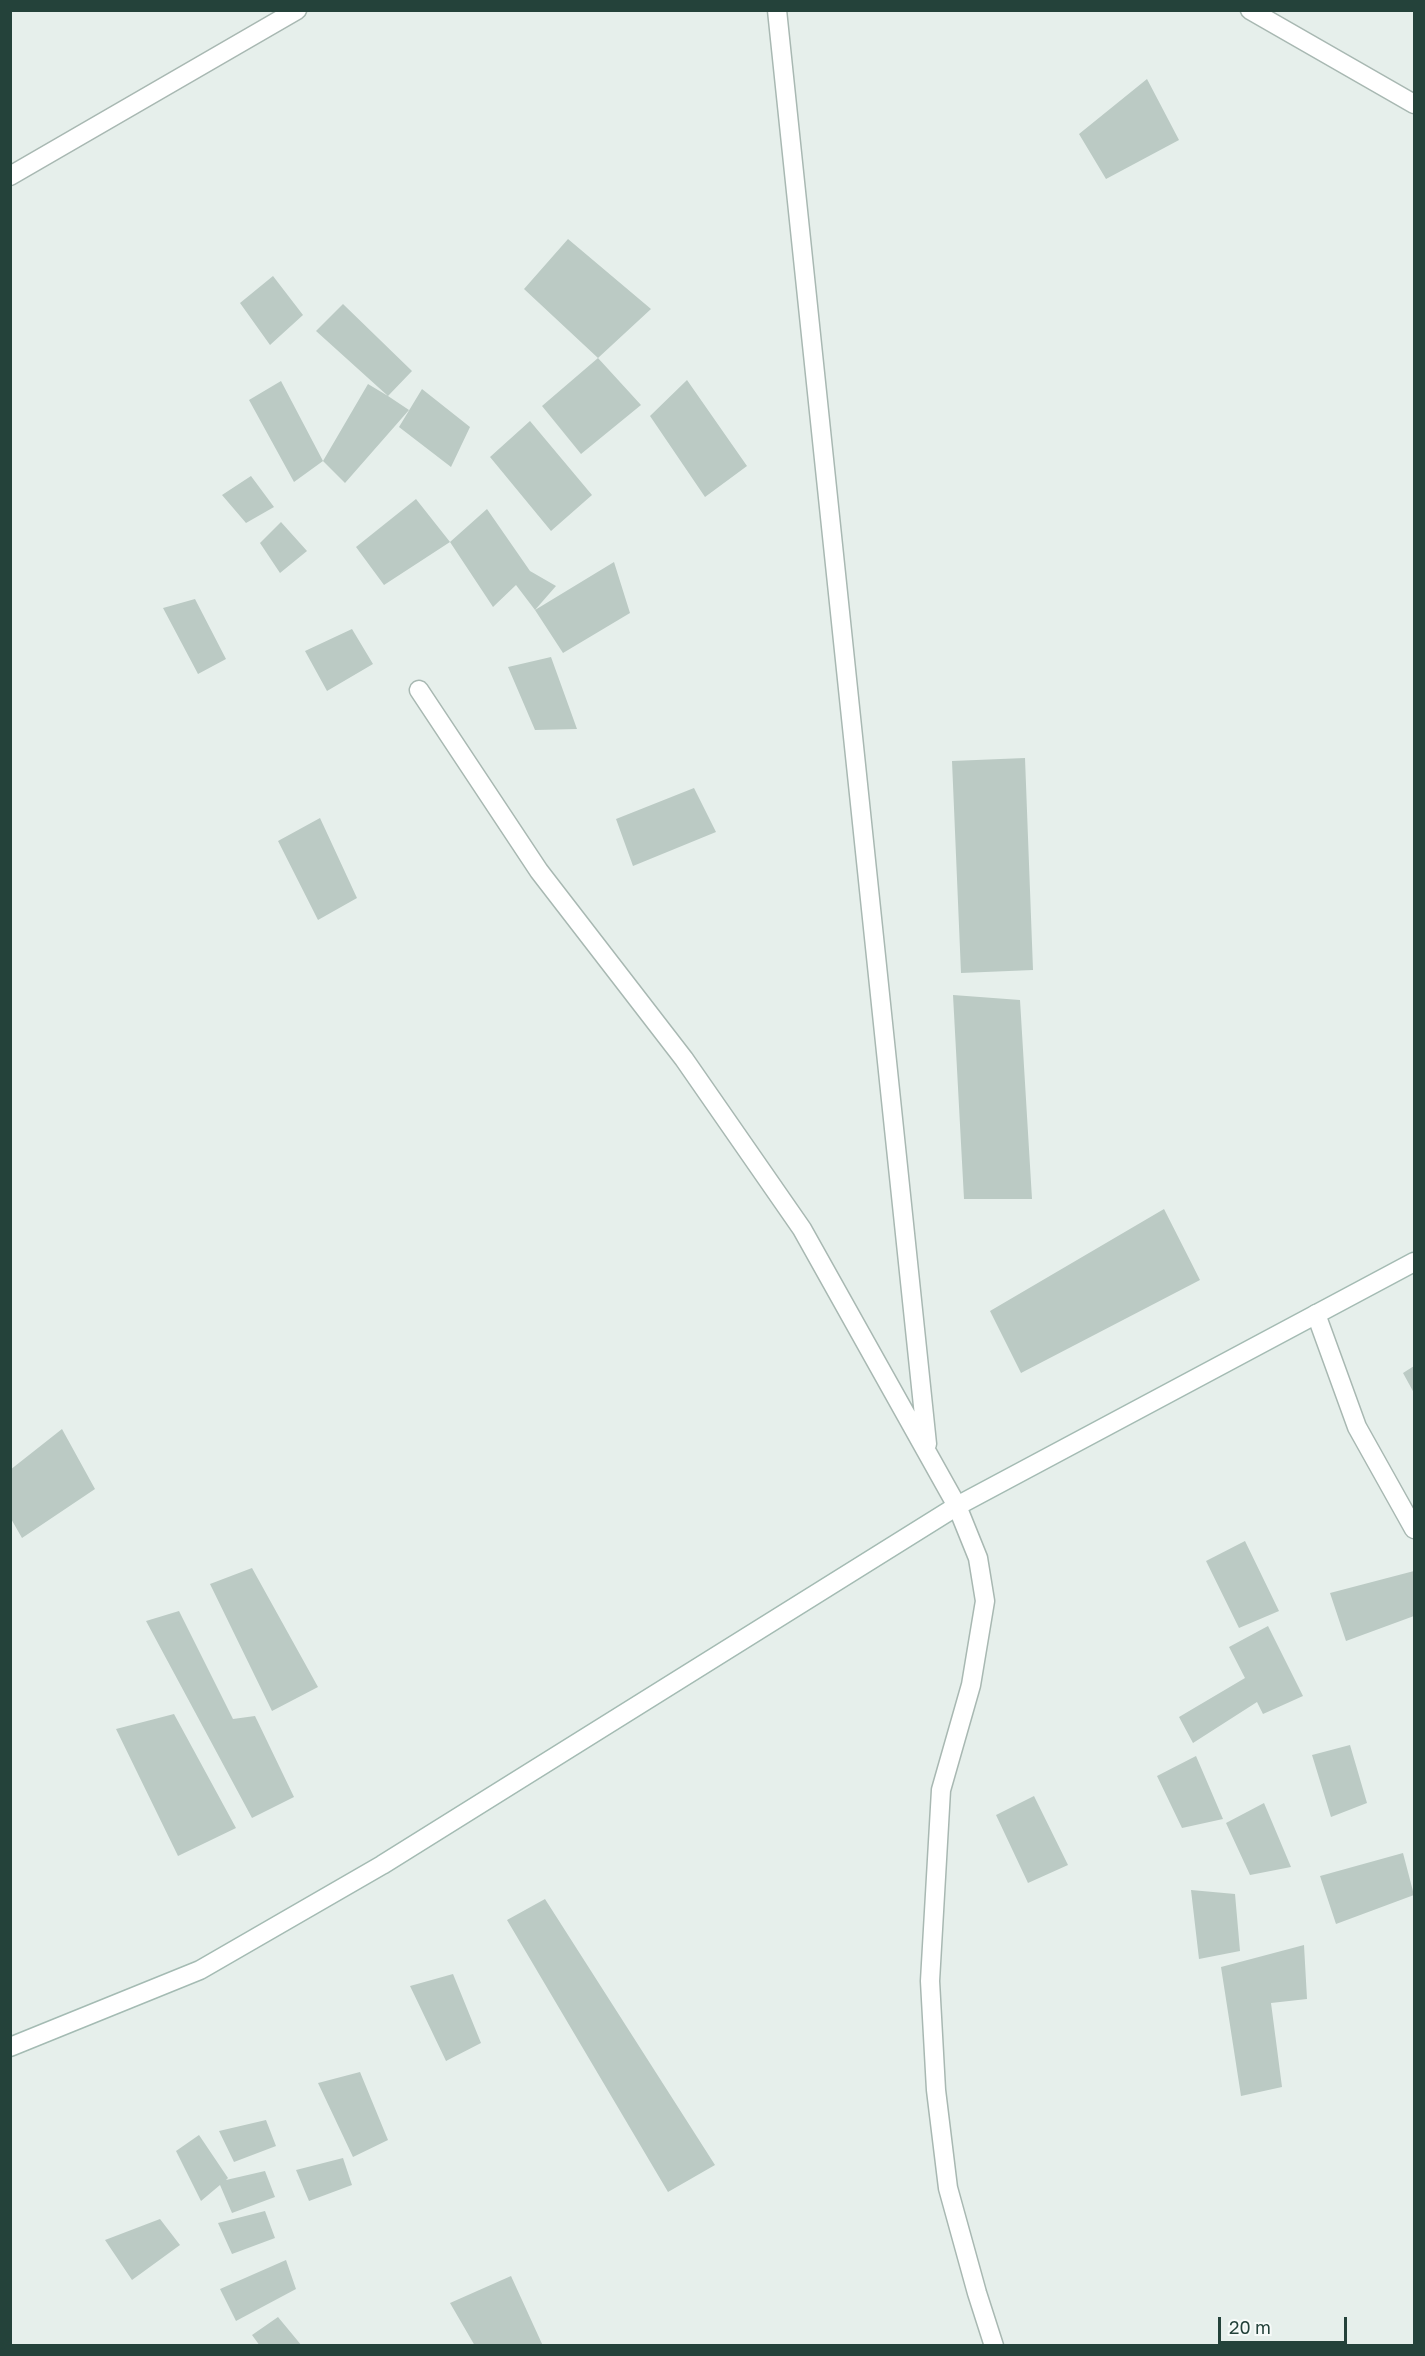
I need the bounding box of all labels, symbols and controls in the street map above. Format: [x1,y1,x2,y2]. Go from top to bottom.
scale bar [1221,2305,1350,2343]
text: 20 m [1229,2316,1271,2338]

